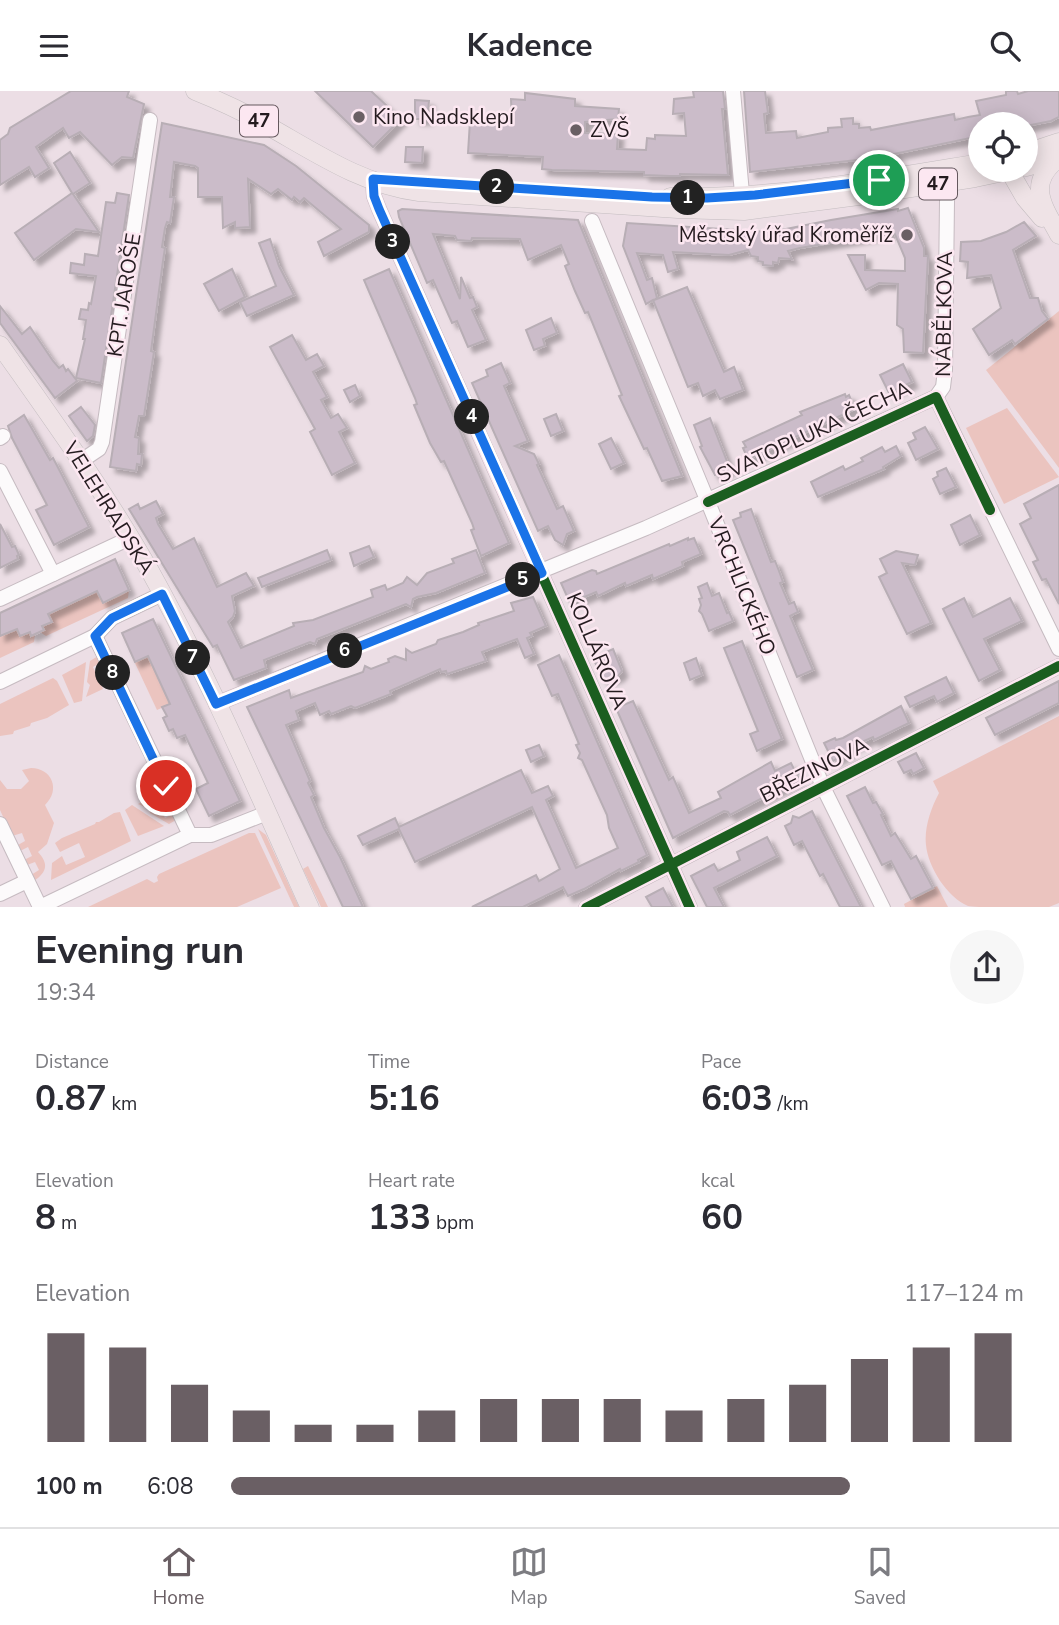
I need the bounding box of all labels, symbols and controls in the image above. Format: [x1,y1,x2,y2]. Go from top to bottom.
text: Kadence [466,24,593,67]
icon: menu [35,27,73,65]
icon: search [986,27,1024,65]
place label: Kino Nadsklepí [373,103,515,131]
road number: 47 [240,105,278,137]
marker: Kino Nadsklepí [351,109,367,125]
map controls [968,112,1038,182]
button: locate [968,112,1038,182]
place label: ZVŠ [590,116,629,144]
marker: ZVŠ [568,122,584,138]
pin [849,150,909,210]
icon: arrive [860,161,898,199]
pin: 2 [480,169,514,205]
road number: 47 [919,169,957,199]
text: 2 [491,173,502,199]
pin: 1 [670,181,706,215]
text: 1 [682,184,693,210]
place label: Městský úřad Kroměříž [679,221,893,249]
pin: 3 [376,225,410,259]
marker: Městský úřad Kroměříž [899,227,915,243]
text: 3 [387,228,398,254]
street label: KPT. JAROŠE [100,231,148,359]
street label: NÁBĚLKOVA [929,251,959,377]
street label: SVATOPLUKA ČECHA [712,375,916,489]
pin: 4 [454,399,490,435]
text: 4 [466,403,477,429]
street label: VELEHRADSKÁ [56,435,161,580]
street label: VRCHLICKÉHO [701,512,782,659]
pin: 5 [505,563,540,597]
text: 5 [517,566,528,592]
street label: KOLLÁROVA [560,588,634,714]
pin: 6 [328,633,362,669]
text: 6 [339,637,350,663]
pin: 7 [176,641,210,675]
text: 7 [187,644,198,670]
pin: 8 [96,655,130,691]
text: 8 [107,659,118,685]
street label: BŘEZINOVA [755,731,873,809]
pin [136,756,196,816]
icon: check [147,767,185,805]
text: Evening run [35,925,244,976]
button: share [950,930,1024,1004]
text: 19:34 [35,977,95,1008]
text: Distance [35,1049,109,1075]
text: Time [368,1049,410,1075]
text: Pace [701,1049,741,1075]
text: 0.87 [35,1075,107,1122]
text: 5:16 [368,1075,440,1122]
text: 6:03 [701,1075,773,1122]
text: km [107,1091,137,1117]
text: /km [773,1091,809,1117]
text: Elevation [35,1168,114,1194]
text: Heart rate [368,1168,455,1194]
text: kcal [701,1168,735,1194]
text: 8 [35,1194,56,1241]
text: 133 [368,1194,431,1241]
text: 60 [701,1194,743,1241]
text: m [56,1210,77,1236]
text: bpm [431,1210,474,1236]
text: Elevation [35,1278,130,1309]
text: 117–124 m [904,1278,1024,1309]
text: 100 m [35,1471,103,1502]
text: 6:08 [147,1471,194,1502]
tab: Home [153,1543,204,1611]
tab: Map [510,1543,548,1611]
tab: Saved [854,1543,906,1611]

